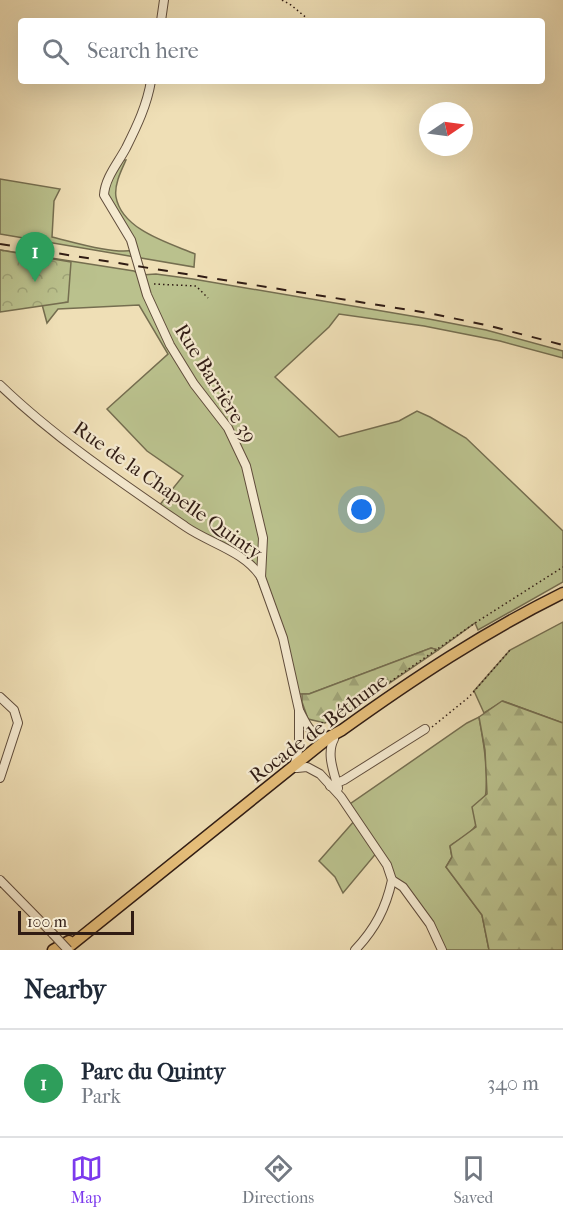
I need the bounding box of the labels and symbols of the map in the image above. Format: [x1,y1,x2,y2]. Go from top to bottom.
north arrow [419,102,473,156]
pin: 1 [15,232,54,282]
street label: Rue Barrière 39 [170,320,261,447]
street label: Rue de la Chapelle Quinty [69,416,268,565]
your location [347,495,376,524]
street label: Rocade de Béthune [245,669,392,788]
scale bar [18,908,134,936]

